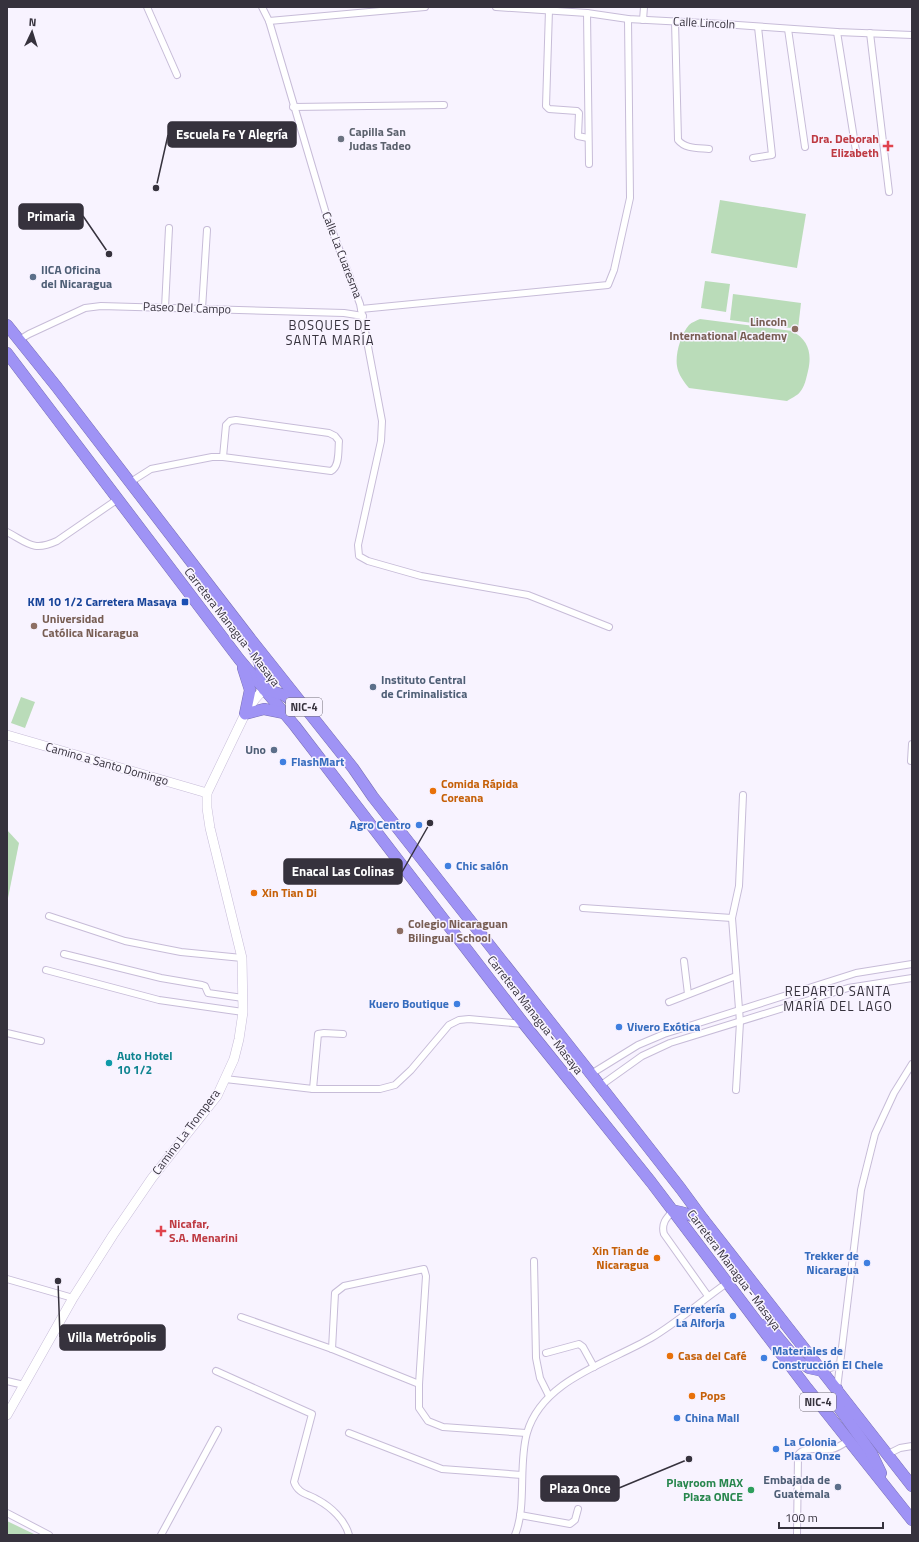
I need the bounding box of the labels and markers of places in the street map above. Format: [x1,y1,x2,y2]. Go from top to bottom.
callout: Escuela Fe Y Alegría [168,122,296,147]
place label: Capilla San Judas Tadeo [349,122,411,155]
place label: Dra. Deborah Elizabeth [811,129,879,162]
marker: Capilla San Judas Tadeo [336,134,346,144]
marker: Dra. Deborah Elizabeth [882,140,894,152]
callout: Primaria [19,204,83,229]
place label: IICA Oficina del Nicaragua [41,260,112,293]
marker: IICA Oficina del Nicaragua [28,272,38,282]
place label: Lincoln International Academy [669,312,787,345]
marker: Lincoln International Academy [790,324,800,334]
place label: KM 10 1/2 Carretera Masaya [28,592,177,611]
marker: KM 10 1/2 Carretera Masaya [180,597,190,607]
place label: Universidad Católica Nicaragua [42,609,139,642]
marker: Universidad Católica Nicaragua [29,621,39,631]
place label: Instituto Central de Criminalistica [381,670,467,703]
marker: Instituto Central de Criminalistica [368,682,378,692]
place label: Uno [245,740,266,759]
marker: Uno [269,745,279,755]
place label: FlashMart [291,752,345,771]
marker: FlashMart [278,757,288,767]
place label: Comida Rápida Coreana [441,774,518,807]
marker: Comida Rápida Coreana [428,786,438,796]
place label: Agro Centro [350,815,411,834]
marker: Agro Centro [414,820,424,830]
place label: Chic salón [456,856,508,875]
callout: Enacal Las Colinas [284,859,402,884]
marker: Chic salón [443,861,453,871]
place label: Xin Tian Di [262,883,317,902]
marker: Xin Tian Di [249,888,259,898]
place label: Colegio Nicaraguan Bilingual School [408,914,508,947]
marker: Colegio Nicaraguan Bilingual School [395,926,405,936]
place label: Kuero Boutique [369,994,449,1013]
marker: Kuero Boutique [452,999,462,1009]
place label: Vivero Exótica [627,1017,700,1036]
marker: Vivero Exótica [614,1022,624,1032]
place label: Auto Hotel 10 1/2 [117,1046,172,1079]
marker: Auto Hotel 10 1/2 [104,1058,114,1068]
place label: Nicafar, S.A. Menarini [169,1214,238,1247]
marker: Nicafar, S.A. Menarini [156,1226,166,1236]
place label: Xin Tian de Nicaragua [592,1241,649,1274]
place label: Trekker de Nicaragua [805,1246,859,1279]
marker: Xin Tian de Nicaragua [652,1253,662,1263]
marker: Trekker de Nicaragua [862,1258,872,1268]
place label: Ferretería La Alforja [673,1299,725,1332]
marker: Ferretería La Alforja [728,1311,738,1321]
callout: Villa Metrópolis [60,1325,165,1350]
place label: Materiales de Construcción El Chele [772,1341,883,1374]
place label: Casa del Café [678,1346,747,1365]
marker: Casa del Café [665,1351,675,1361]
marker: Materiales de Construcción El Chele [759,1353,769,1363]
place label: Pops [700,1386,726,1405]
marker: Pops [687,1391,697,1401]
place label: China Mall [685,1408,740,1427]
marker: China Mall [672,1413,682,1423]
place label: La Colonia Plaza Onze [784,1432,841,1465]
marker: La Colonia Plaza Onze [771,1444,781,1454]
place label: Embajada de Guatemala [763,1470,830,1503]
place label: Playroom MAX Plaza ONCE [666,1473,743,1506]
callout: Plaza Once [541,1476,619,1501]
marker: Embajada de Guatemala [833,1482,843,1492]
marker: Playroom MAX Plaza ONCE [746,1485,756,1495]

